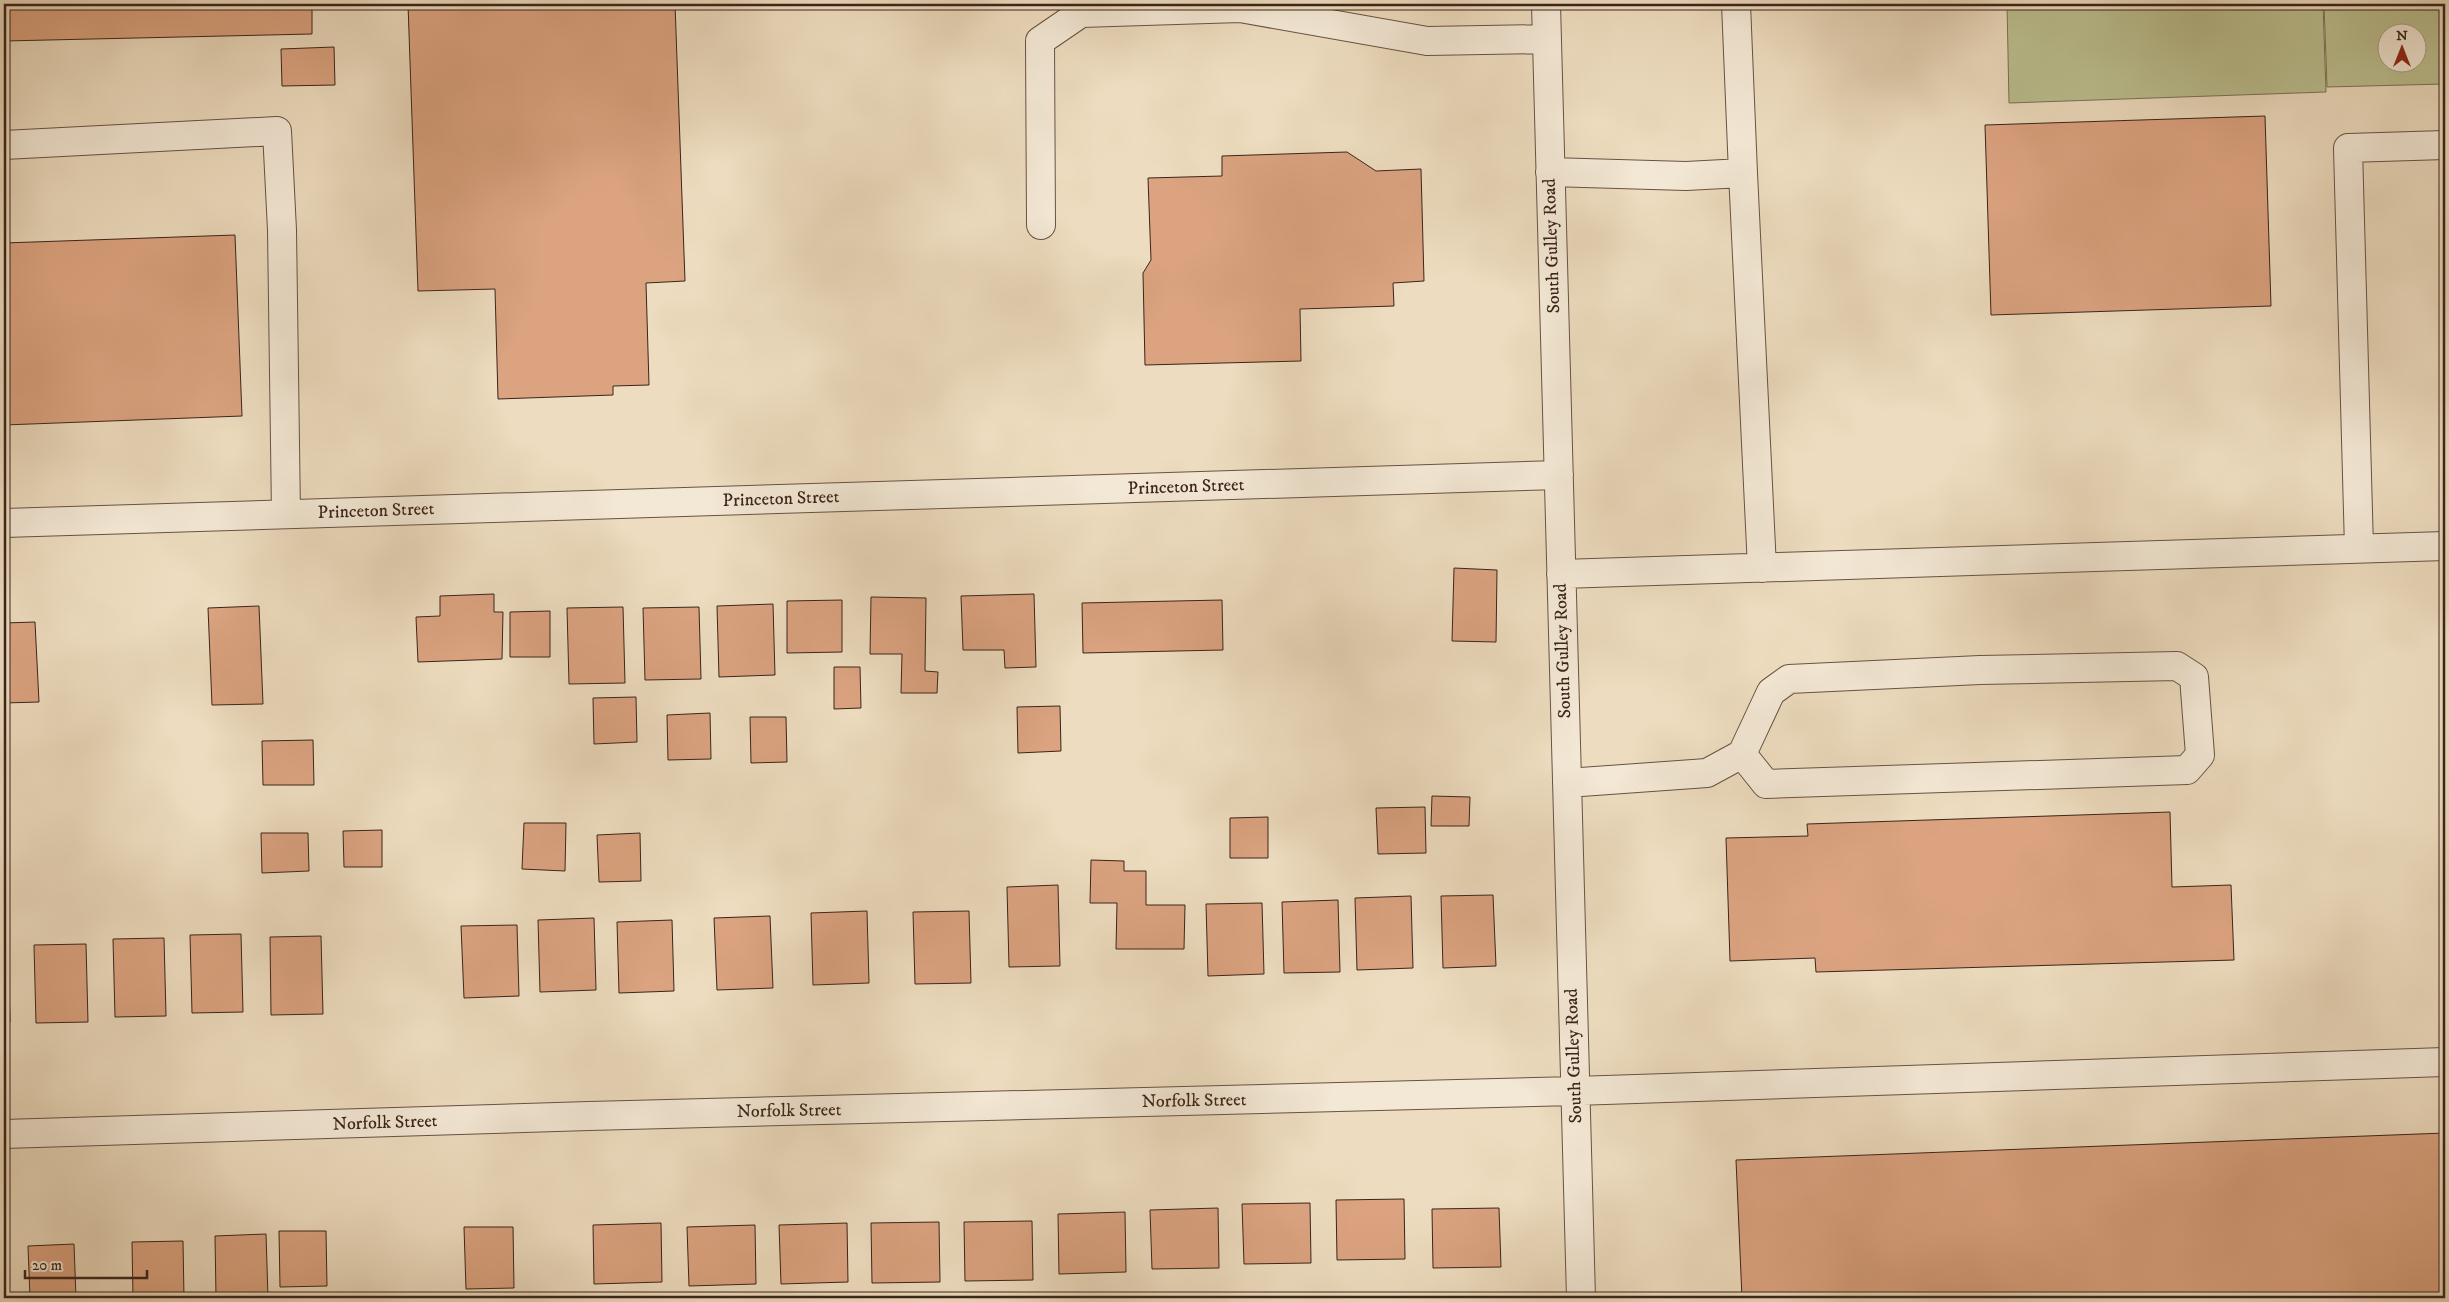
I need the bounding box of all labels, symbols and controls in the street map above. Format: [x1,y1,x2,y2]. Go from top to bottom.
north arrow [2376,22,2426,72]
text: N [2396,27,2408,45]
street label: South Gulley Road [1539,178,1565,314]
street label: Princeton Street [1127,474,1245,500]
street label: Princeton Street [722,486,840,512]
street label: Princeton Street [317,498,435,524]
street label: South Gulley Road [1550,583,1576,719]
street label: South Gulley Road [1561,988,1587,1124]
street label: Norfolk Street [1141,1089,1247,1113]
street label: Norfolk Street [736,1099,842,1123]
street label: Norfolk Street [332,1110,438,1136]
scale bar [25,1247,148,1279]
text: 20 m [32,1256,62,1275]

